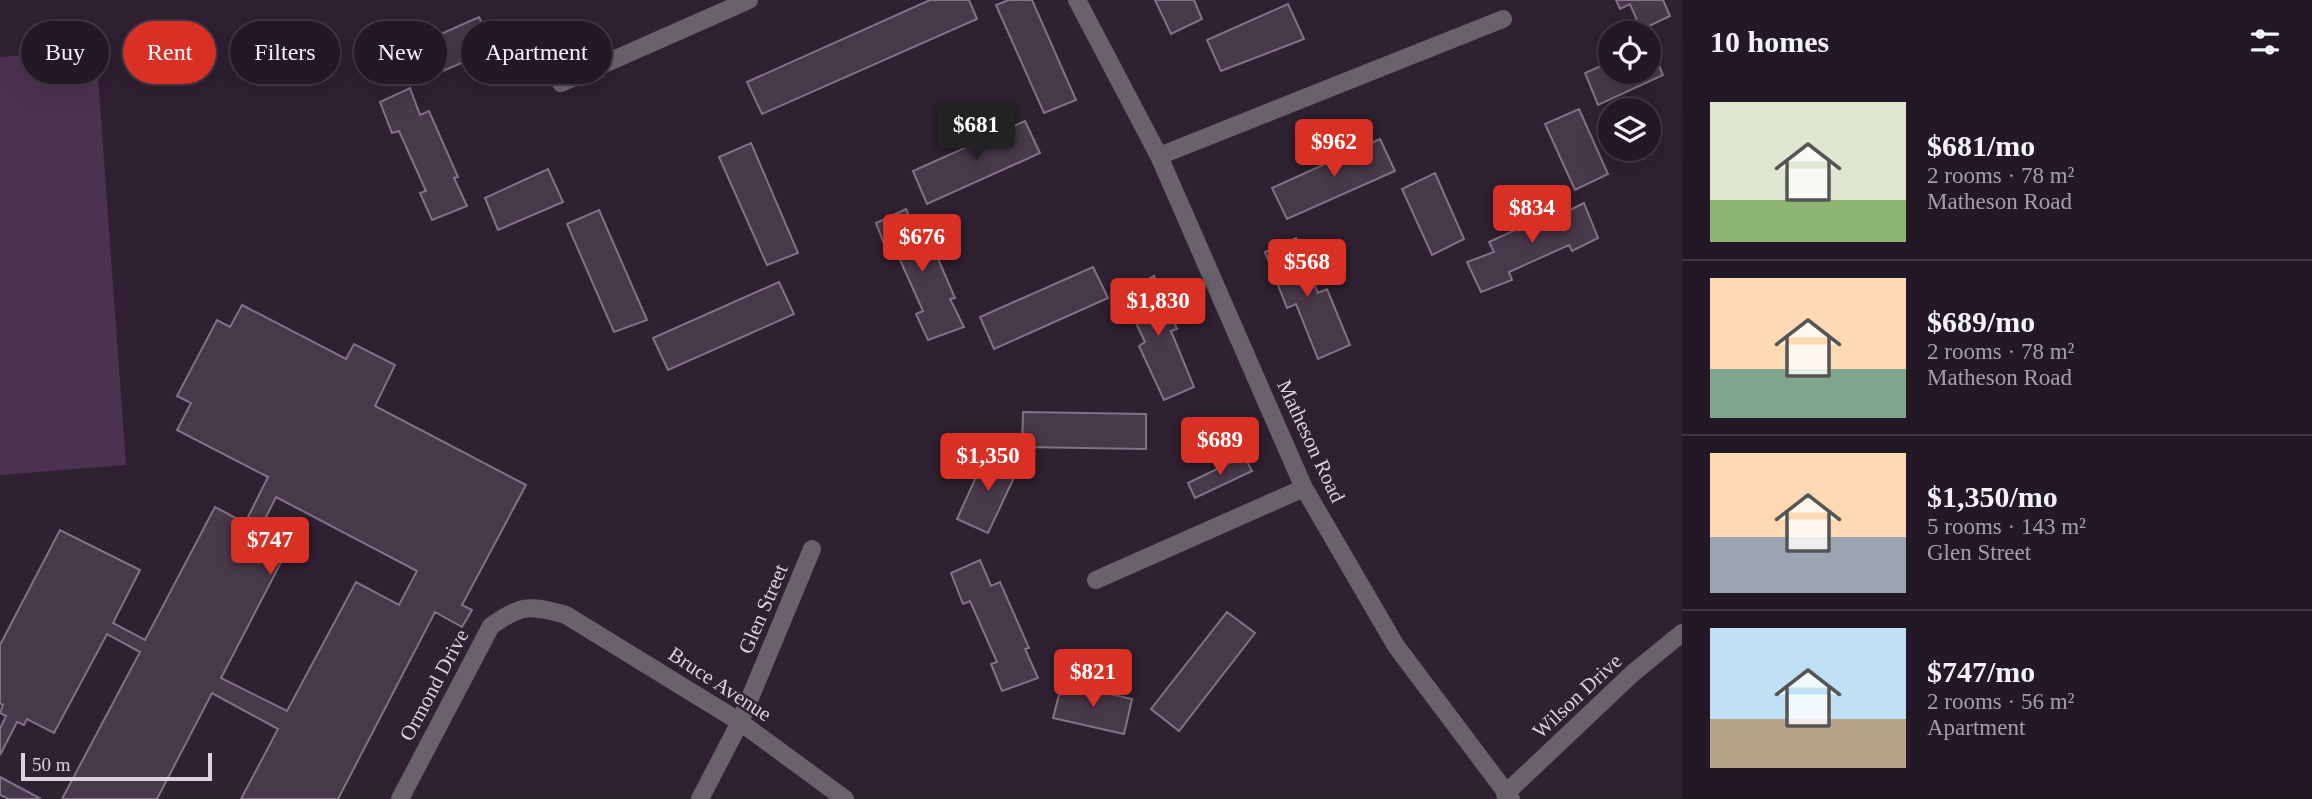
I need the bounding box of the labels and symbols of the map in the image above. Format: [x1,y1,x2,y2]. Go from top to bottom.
pin: $681 [935,102,1017,162]
pin: $962 [1293,120,1375,179]
pin: $834 [1491,186,1573,245]
pin: $676 [881,215,963,274]
pin: $568 [1266,240,1348,299]
pin: $1,830 [1101,278,1215,338]
street label: Matheson Road [1272,376,1350,507]
pin: $689 [1179,418,1261,477]
pin: $1,350 [931,434,1045,493]
pin: $747 [229,518,311,577]
street label: Glen Street [733,560,793,657]
street label: Ormond Drive [395,625,473,745]
street label: Bruce Avenue [664,642,776,726]
street label: Wilson Drive [1528,649,1626,743]
pin: $821 [1052,650,1134,709]
scale bar [21,750,212,782]

